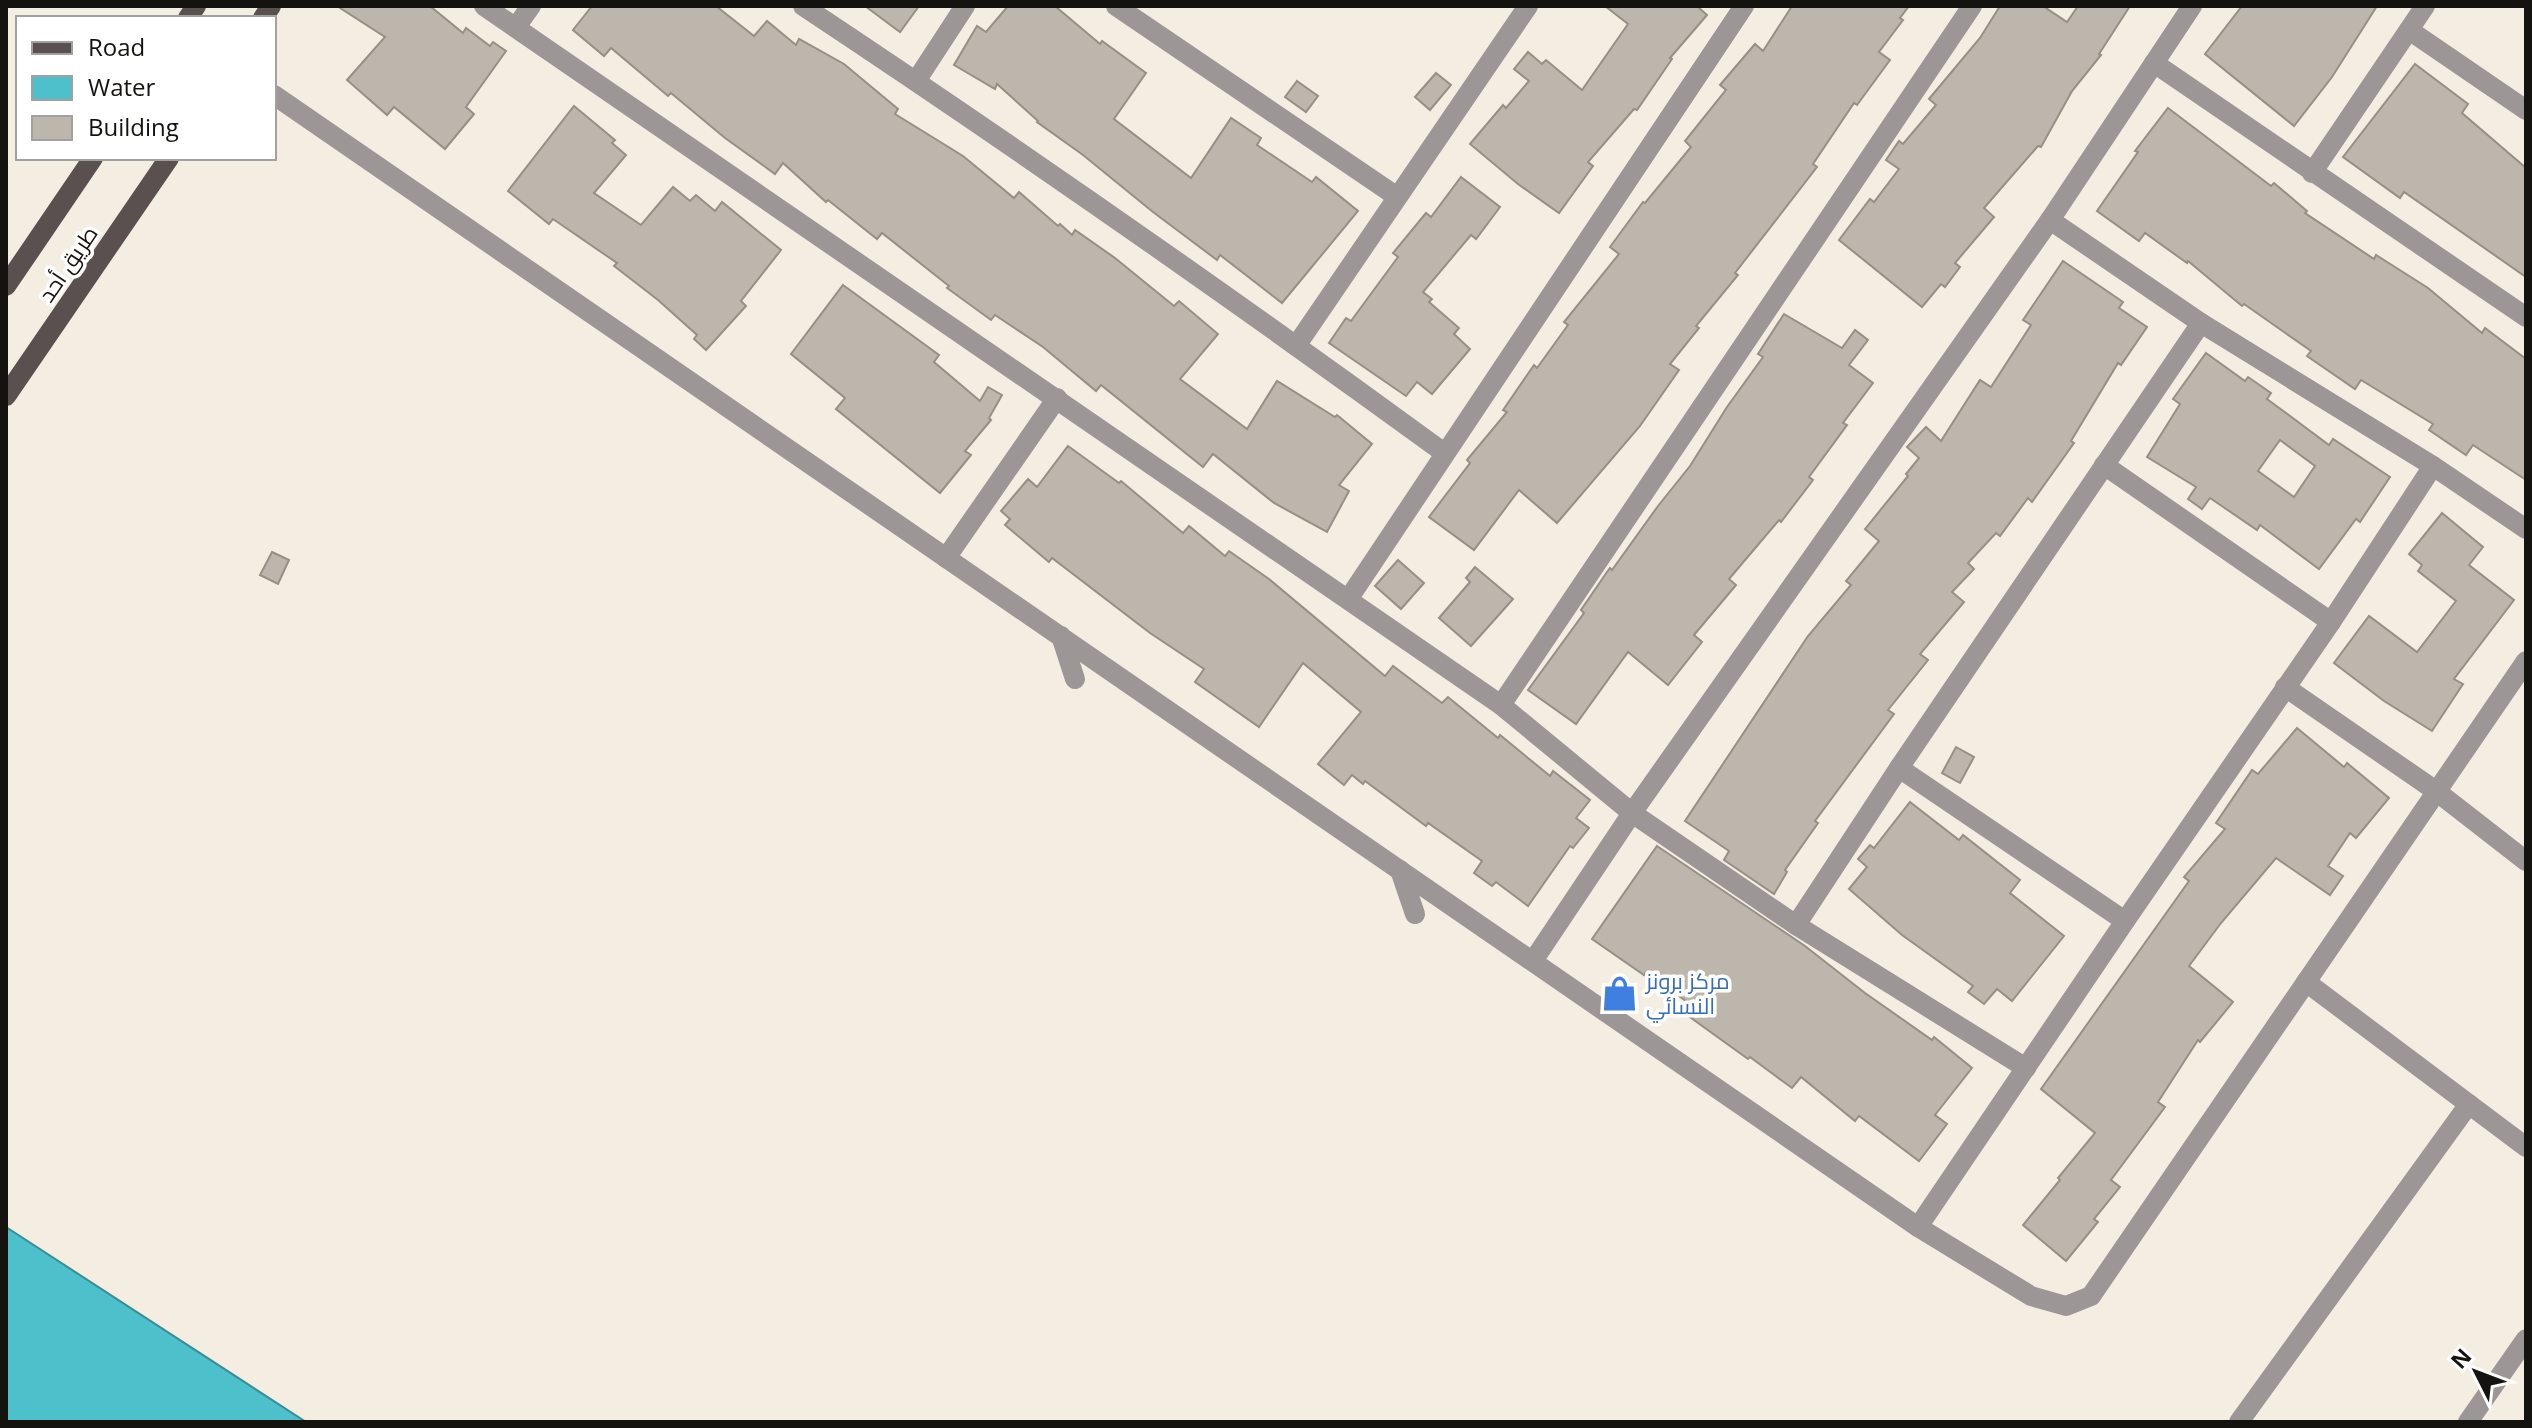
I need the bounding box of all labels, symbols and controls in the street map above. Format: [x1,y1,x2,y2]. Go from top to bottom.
legend [16,16,276,160]
text: Road [88,30,145,63]
text: Water [88,70,156,103]
text: Building [88,110,179,143]
street label: طريق أحد [31,219,104,307]
place label: مركز برونز النسائي [1644,965,1730,1023]
shop icon: مركز برونز النسائي [1601,975,1639,1013]
north arrow [2436,1332,2516,1412]
text: N [2443,1341,2478,1375]

